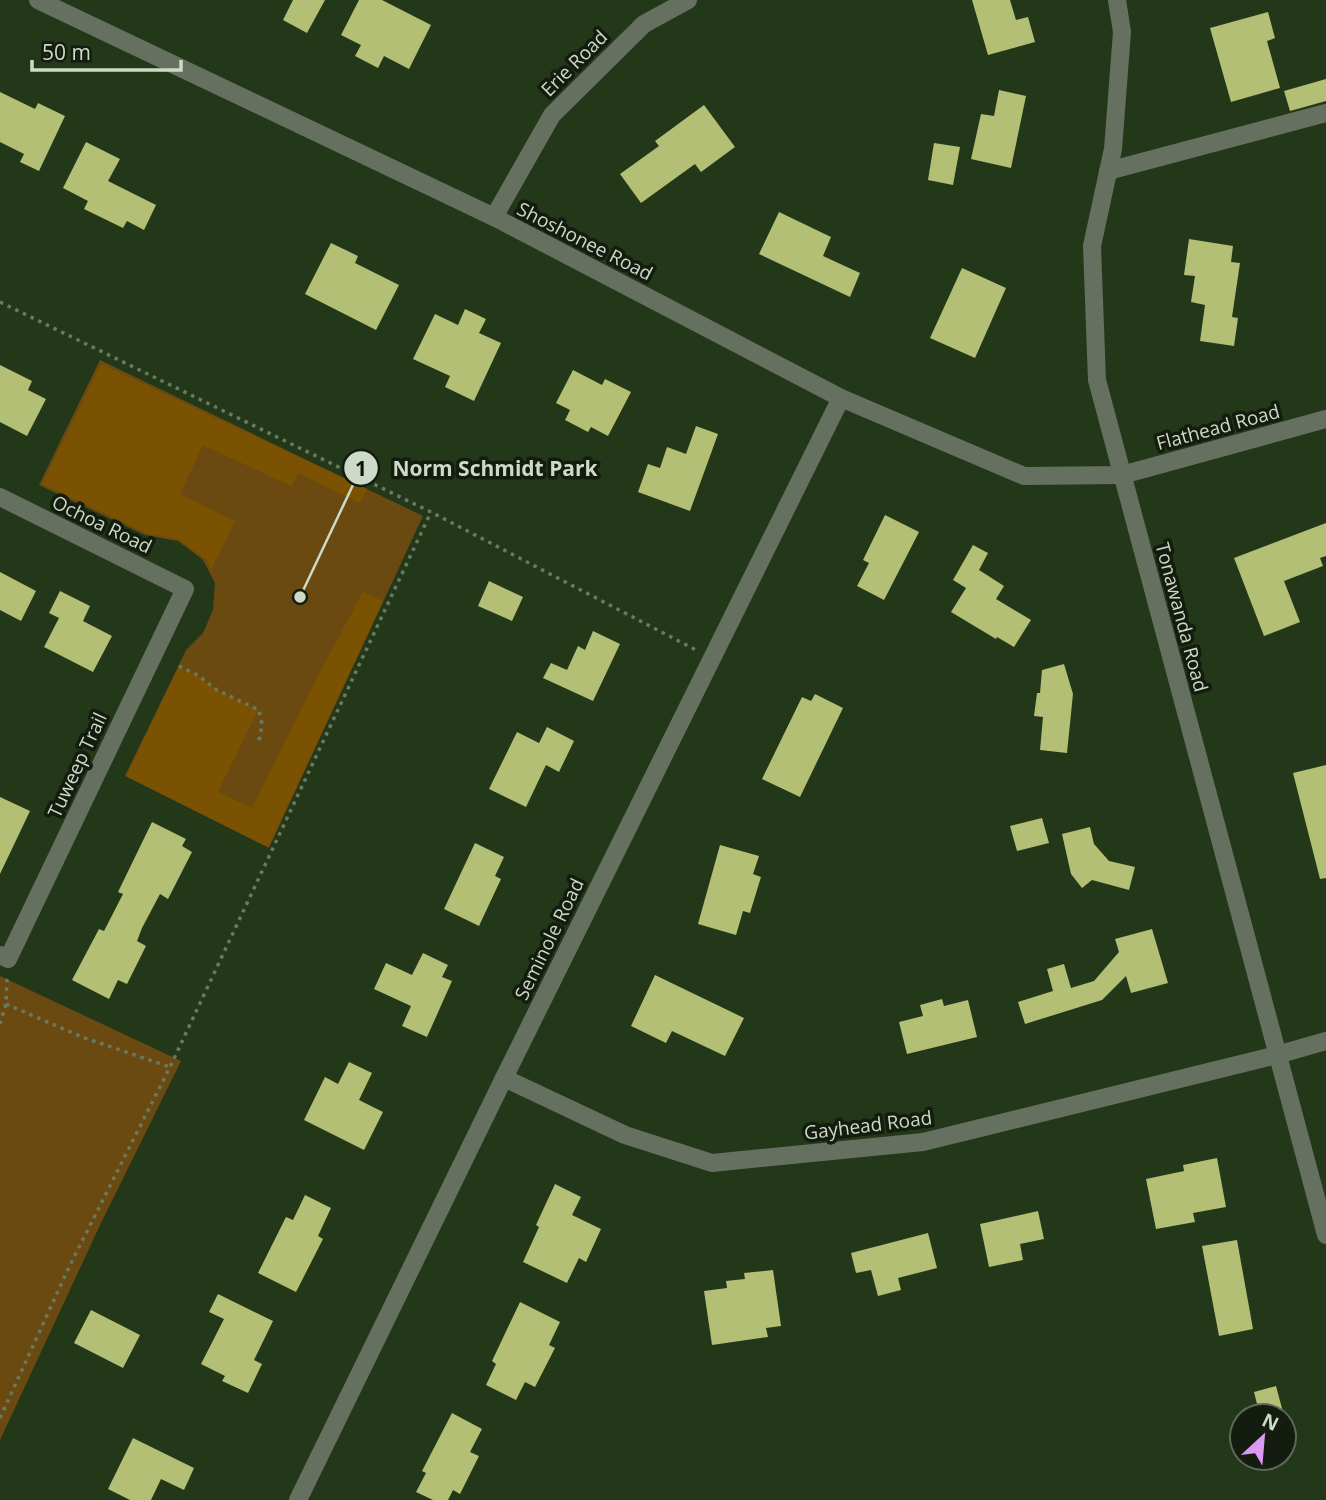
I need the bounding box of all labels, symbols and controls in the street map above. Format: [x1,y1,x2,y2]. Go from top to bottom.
street label: Erie Road [535,24,613,102]
scale bar [32,28,180,72]
text: 50 m [42,38,91,66]
street label: Shoshonee Road [513,196,657,286]
street label: Flathead Road [1153,398,1283,456]
callout: Norm Schmidt Park [344,447,612,489]
text: 1 [355,454,367,482]
text: Norm Schmidt Park [392,454,599,482]
street label: Ochoa Road [48,489,156,559]
street label: Tonawanda Road [1150,540,1214,694]
street label: Tuweep Trail [41,708,113,822]
street label: Seminole Road [508,874,590,1004]
street label: Gayhead Road [803,1104,933,1146]
north arrow [1228,1402,1298,1472]
text: N [1258,1407,1283,1437]

